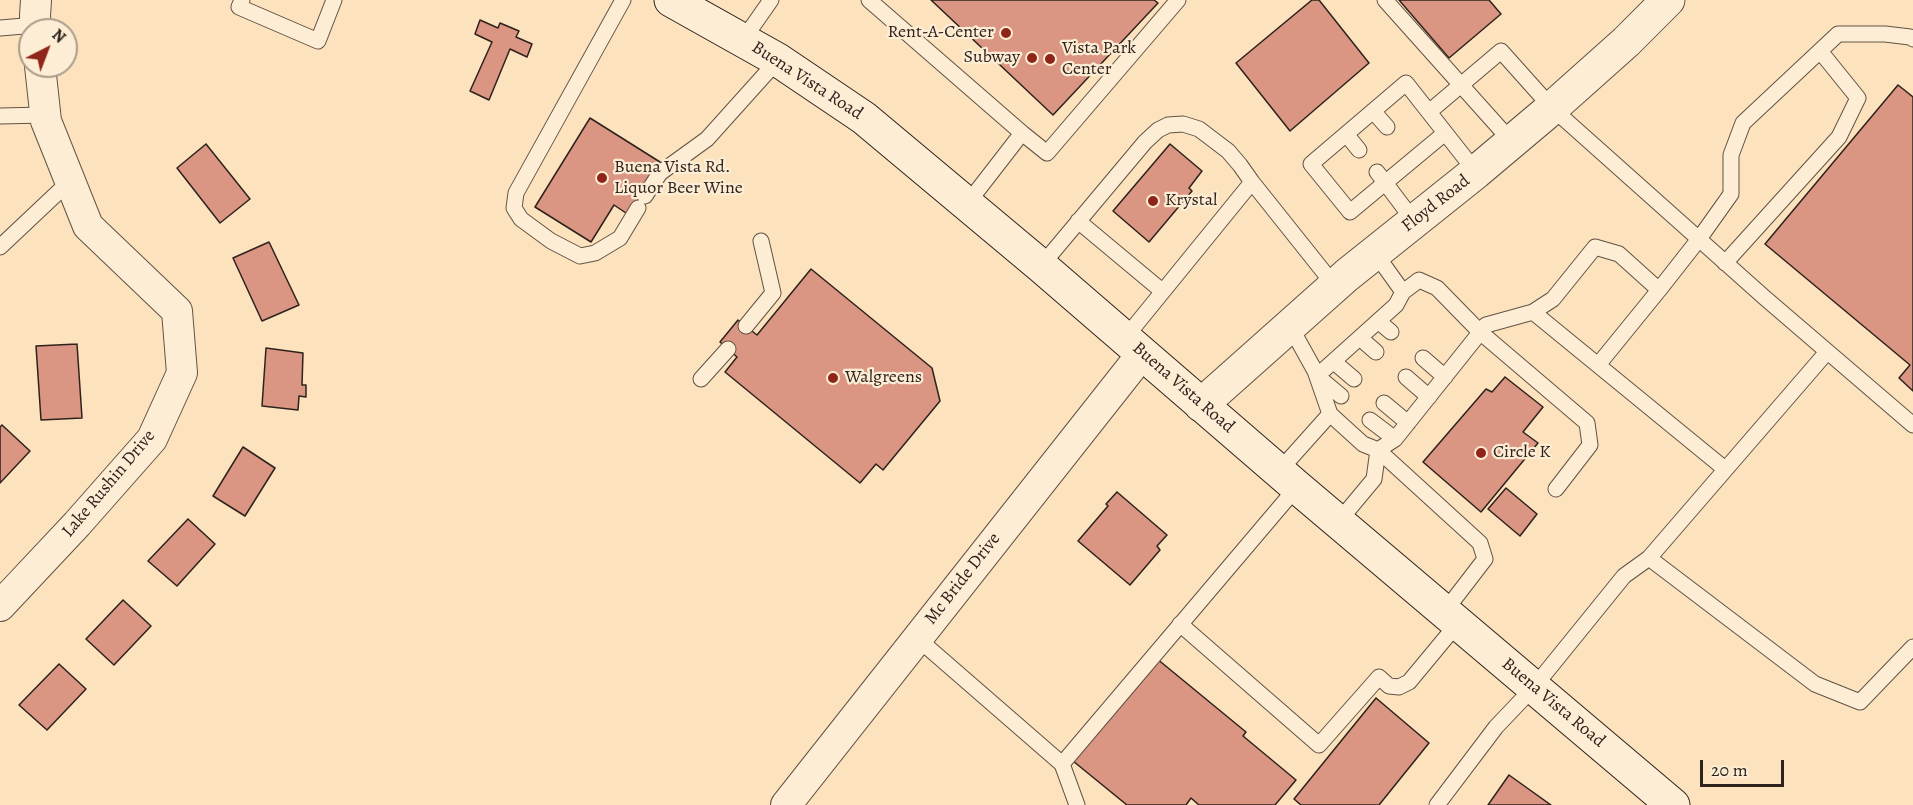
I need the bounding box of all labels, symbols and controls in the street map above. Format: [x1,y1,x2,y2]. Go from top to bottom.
north arrow [18,18,78,78]
place label: Rent-A-Center [888,22,994,44]
text: N [47,24,70,48]
marker: Rent-A-Center [999,26,1013,40]
street label: Buena Vista Road [747,37,867,125]
place label: Vista Park Center [1062,38,1136,80]
place label: Subway [963,47,1020,69]
marker: Subway [1025,51,1039,65]
marker: Vista Park Center [1043,52,1057,66]
place label: Buena Vista Rd. Liquor Beer Wine [614,157,743,200]
marker: Buena Vista Rd. Liquor Beer Wine [595,171,609,185]
street label: Floyd Road [1398,171,1474,237]
place label: Krystal [1165,190,1217,212]
marker: Krystal [1146,194,1160,208]
street label: Buena Vista Road [1127,338,1239,438]
place label: Walgreens [845,367,922,389]
marker: Walgreens [826,371,840,385]
street label: Lake Rushin Drive [58,426,160,542]
place label: Circle K [1493,442,1551,464]
marker: Circle K [1474,446,1488,460]
street label: Mc Bride Drive [921,529,1005,629]
street label: Buena Vista Road [1497,653,1609,753]
scale bar [1703,748,1787,786]
text: 20 m [1711,758,1748,782]

